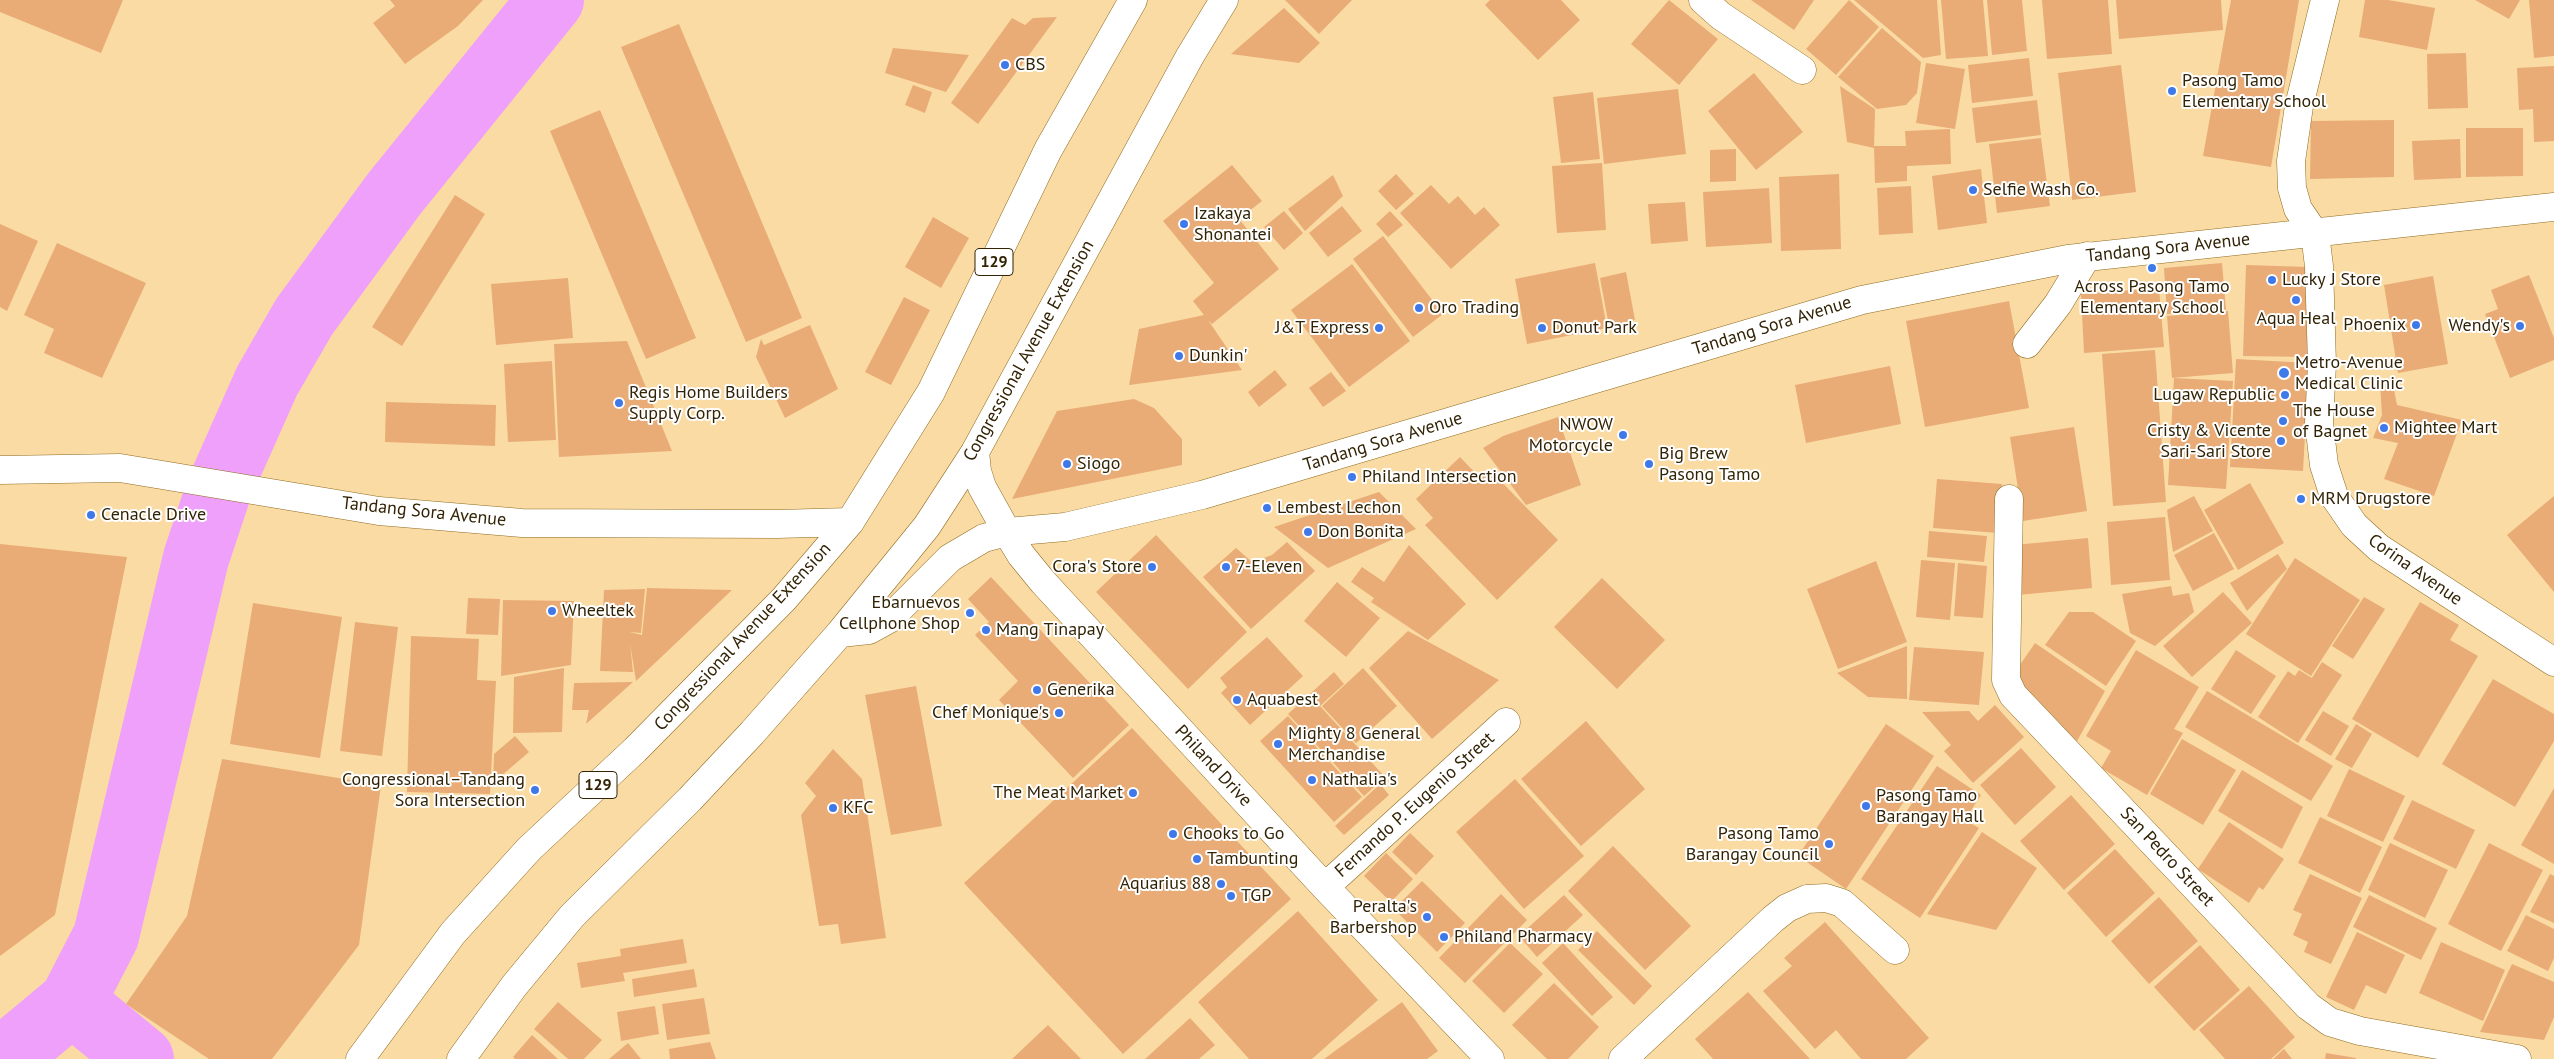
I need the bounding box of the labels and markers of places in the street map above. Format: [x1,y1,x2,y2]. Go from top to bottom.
place label: CBS [1015,54,1045,76]
marker: CBS [999,59,1011,71]
place label: Pasong Tamo Elementary School [2182,70,2326,112]
marker: Pasong Tamo Elementary School [2166,85,2178,97]
place label: Selfie Wash Co. [1983,179,2099,201]
marker: Selfie Wash Co. [1967,184,1979,196]
place label: Izakaya Shonantei [1194,203,1272,245]
marker: Izakaya Shonantei [1178,218,1190,230]
marker: Across Pasong Tamo Elementary School [2146,262,2158,274]
place label: Lucky J Store [2282,269,2381,291]
marker: Lucky J Store [2266,274,2278,286]
place label: Across Pasong Tamo Elementary School [2074,276,2230,318]
marker: Aqua Heal [2290,294,2302,306]
place label: Oro Trading [1429,297,1519,319]
marker: Oro Trading [1413,302,1425,314]
place label: Aqua Heal [2257,308,2335,330]
place label: Phoenix [2343,314,2406,336]
place label: Wendy's [2448,315,2510,337]
place label: J&T Express [1275,317,1369,339]
place label: Donut Park [1552,317,1637,339]
marker: Phoenix [2410,319,2422,331]
marker: Wendy's [2514,320,2526,332]
marker: J&T Express [1373,322,1385,334]
marker: Donut Park [1536,322,1548,334]
place label: Dunkin' [1189,345,1248,367]
marker: Dunkin' [1173,350,1185,362]
place label: Metro-Avenue Medical Clinic [2295,352,2403,394]
marker: Metro-Avenue Medical Clinic [2277,366,2291,380]
place label: Regis Home Builders Supply Corp. [629,382,788,424]
place label: Lugaw Republic [2153,384,2275,406]
marker: Lugaw Republic [2279,389,2291,401]
marker: Regis Home Builders Supply Corp. [613,397,625,409]
place label: The House of Bagnet [2293,400,2375,442]
place label: NWOW Motorcycle [1529,414,1613,456]
marker: The House of Bagnet [2277,415,2289,427]
place label: Mightee Mart [2394,417,2497,439]
place label: Cristy & Vicente Sari-Sari Store [2147,420,2271,462]
marker: Mightee Mart [2378,422,2390,434]
marker: NWOW Motorcycle [1617,429,1629,441]
marker: Cristy & Vicente Sari-Sari Store [2275,435,2287,447]
place label: Big Brew Pasong Tamo [1659,443,1760,486]
place label: Siogo [1077,453,1120,475]
marker: Siogo [1061,458,1073,470]
marker: Big Brew Pasong Tamo [1643,458,1655,470]
place label: Philand Intersection [1362,466,1517,488]
marker: Philand Intersection [1346,471,1358,483]
place label: MRM Drugstore [2311,488,2431,510]
marker: MRM Drugstore [2295,493,2307,505]
place label: Lembest Lechon [1277,497,1401,519]
marker: Lembest Lechon [1261,502,1273,514]
place label: Cenacle Drive [101,504,206,526]
marker: Cenacle Drive [85,509,97,521]
place label: Don Bonita [1318,521,1404,543]
marker: Don Bonita [1302,526,1314,538]
place label: Cora's Store [1052,556,1142,578]
place label: 7-Eleven [1236,556,1302,578]
marker: Cora's Store [1146,561,1158,573]
marker: 7-Eleven [1220,561,1232,573]
place label: Ebarnuevos Cellphone Shop [839,592,960,634]
place label: Wheeltek [562,600,634,622]
marker: Wheeltek [546,605,558,617]
marker: Ebarnuevos Cellphone Shop [964,607,976,619]
place label: Mang Tinapay [996,619,1104,641]
marker: Mang Tinapay [980,624,992,636]
place label: Generika [1047,679,1115,701]
marker: Generika [1031,684,1043,696]
place label: Aquabest [1247,689,1318,711]
marker: Aquabest [1231,694,1243,706]
place label: Chef Monique's [932,702,1049,724]
marker: Chef Monique's [1053,707,1065,719]
place label: Mighty 8 General Merchandise [1288,723,1420,766]
marker: Mighty 8 General Merchandise [1272,738,1284,750]
place label: Congressional–Tandang Sora Intersection [342,769,525,812]
place label: Nathalia's [1322,769,1397,791]
marker: Nathalia's [1306,774,1318,786]
place label: The Meat Market [993,782,1123,804]
marker: Congressional–Tandang Sora Intersection [529,784,541,796]
place label: Pasong Tamo Barangay Hall [1876,785,1984,828]
marker: The Meat Market [1127,787,1139,799]
place label: KFC [843,797,874,819]
marker: Pasong Tamo Barangay Hall [1860,800,1872,812]
marker: KFC [827,802,839,814]
place label: Chooks to Go [1183,823,1284,845]
place label: Pasong Tamo Barangay Council [1686,823,1819,866]
marker: Chooks to Go [1167,828,1179,840]
marker: Pasong Tamo Barangay Council [1823,838,1835,850]
place label: Tambunting [1207,848,1298,870]
marker: Tambunting [1191,853,1203,865]
place label: Aquarius 88 [1120,873,1211,895]
marker: Aquarius 88 [1215,878,1227,890]
place label: TGP [1241,885,1271,907]
marker: TGP [1225,890,1237,902]
place label: Peralta's Barbershop [1330,896,1417,939]
marker: Peralta's Barbershop [1421,911,1433,923]
place label: Philand Pharmacy [1454,926,1592,948]
marker: Philand Pharmacy [1438,931,1450,943]

